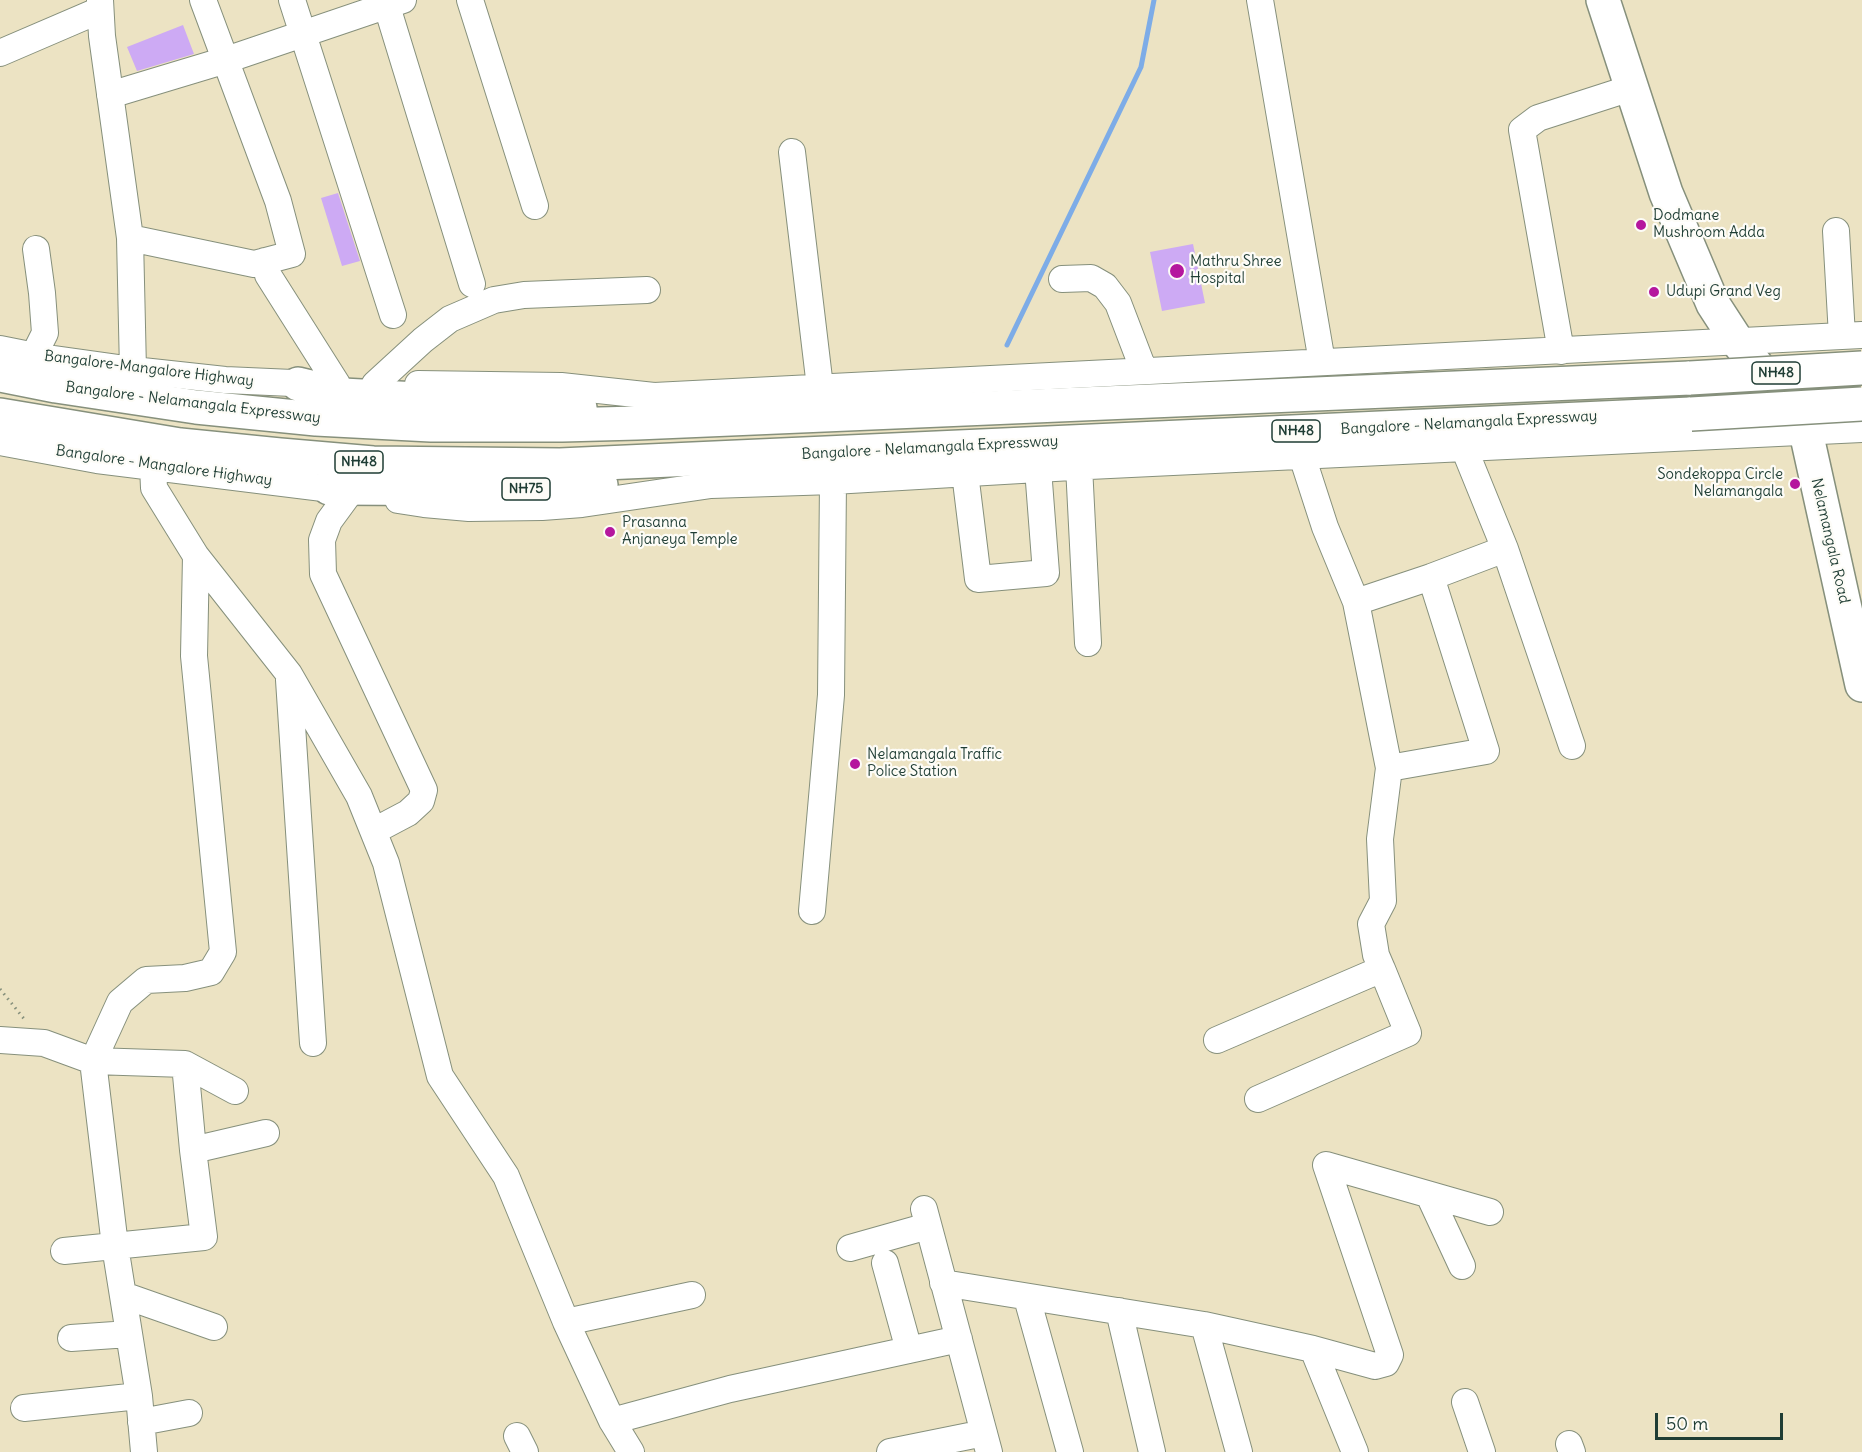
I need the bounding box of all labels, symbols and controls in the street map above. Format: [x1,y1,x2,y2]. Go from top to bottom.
place label: Dodmane Mushroom Adda [1653,207,1765,242]
marker: Dodmane Mushroom Adda [1634,218,1648,232]
place label: Mathru Shree Hospital [1190,253,1282,288]
marker: Mathru Shree Hospital [1168,262,1186,280]
place label: Udupi Grand Veg [1666,283,1781,301]
marker: Udupi Grand Veg [1647,285,1661,299]
street label: Bangalore-Mangalore Highway [43,347,255,391]
road number: NH48 [1752,362,1800,384]
street label: Bangalore - Nelamangala Expressway [64,378,322,428]
street label: Bangalore - Nelamangala Expressway [1340,407,1598,439]
road number: NH48 [1272,420,1320,442]
street label: Bangalore - Nelamangala Expressway [801,432,1059,464]
street label: Bangalore - Mangalore Highway [55,442,273,490]
road number: NH48 [335,451,383,473]
place label: Sondekoppa Circle Nelamangala [1657,466,1783,501]
street label: Nelamangala Road [1807,476,1853,606]
marker: Sondekoppa Circle Nelamangala [1788,477,1802,491]
road number: NH75 [502,478,550,500]
place label: Prasanna Anjaneya Temple [622,514,738,549]
marker: Prasanna Anjaneya Temple [603,525,617,539]
place label: Nelamangala Traffic Police Station [867,746,1002,781]
marker: Nelamangala Traffic Police Station [848,757,862,771]
scale bar [1658,1401,1786,1439]
text: 50 m [1666,1412,1708,1435]

